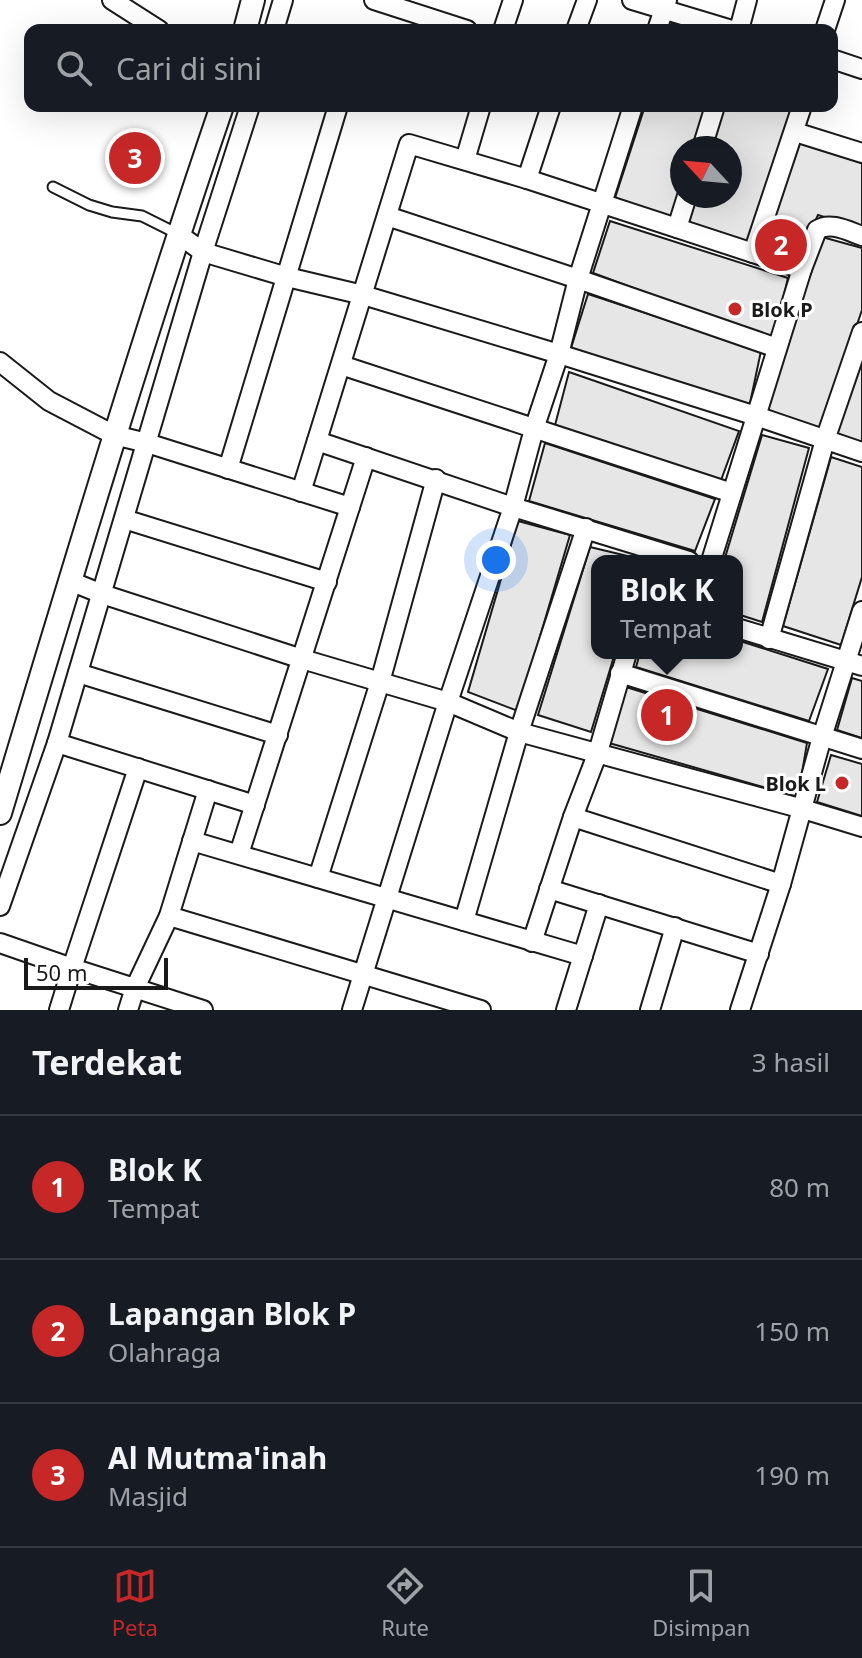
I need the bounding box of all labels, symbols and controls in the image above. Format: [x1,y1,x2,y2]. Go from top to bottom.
search box [24,24,838,112]
icon: search [52,46,96,90]
text: Cari di sini [116,48,262,89]
pin: 3 [109,128,161,188]
north arrow [670,136,742,208]
pin: 2 [755,215,807,275]
place label: Blok P [751,296,813,323]
marker: Blok P [726,300,744,318]
your location [476,540,516,580]
popup [591,555,743,659]
text: Blok K [620,569,714,610]
text: Tempat [620,610,712,646]
pin: 1 [641,685,693,745]
place label: Blok L [765,770,826,797]
marker: Blok L [833,774,851,792]
scale bar [24,954,168,990]
text: 50 m [36,957,87,987]
text: Terdekat [32,1039,182,1085]
text: 3 hasil [752,1044,830,1080]
text: Blok K [108,1149,202,1190]
text: 1 [51,1169,65,1205]
text: 80 m [769,1169,830,1205]
text: Tempat [108,1190,200,1226]
text: Lapangan Blok P [108,1293,356,1334]
text: 2 [51,1313,65,1349]
text: 150 m [754,1313,830,1349]
text: Olahraga [108,1334,221,1370]
text: Al Mutma'inah [108,1437,327,1478]
text: 3 [51,1457,65,1493]
text: 190 m [754,1457,830,1493]
text: Masjid [108,1478,188,1514]
tab: Peta [112,1564,158,1642]
tab: Rute [381,1564,429,1642]
tab: Disimpan [652,1564,750,1642]

